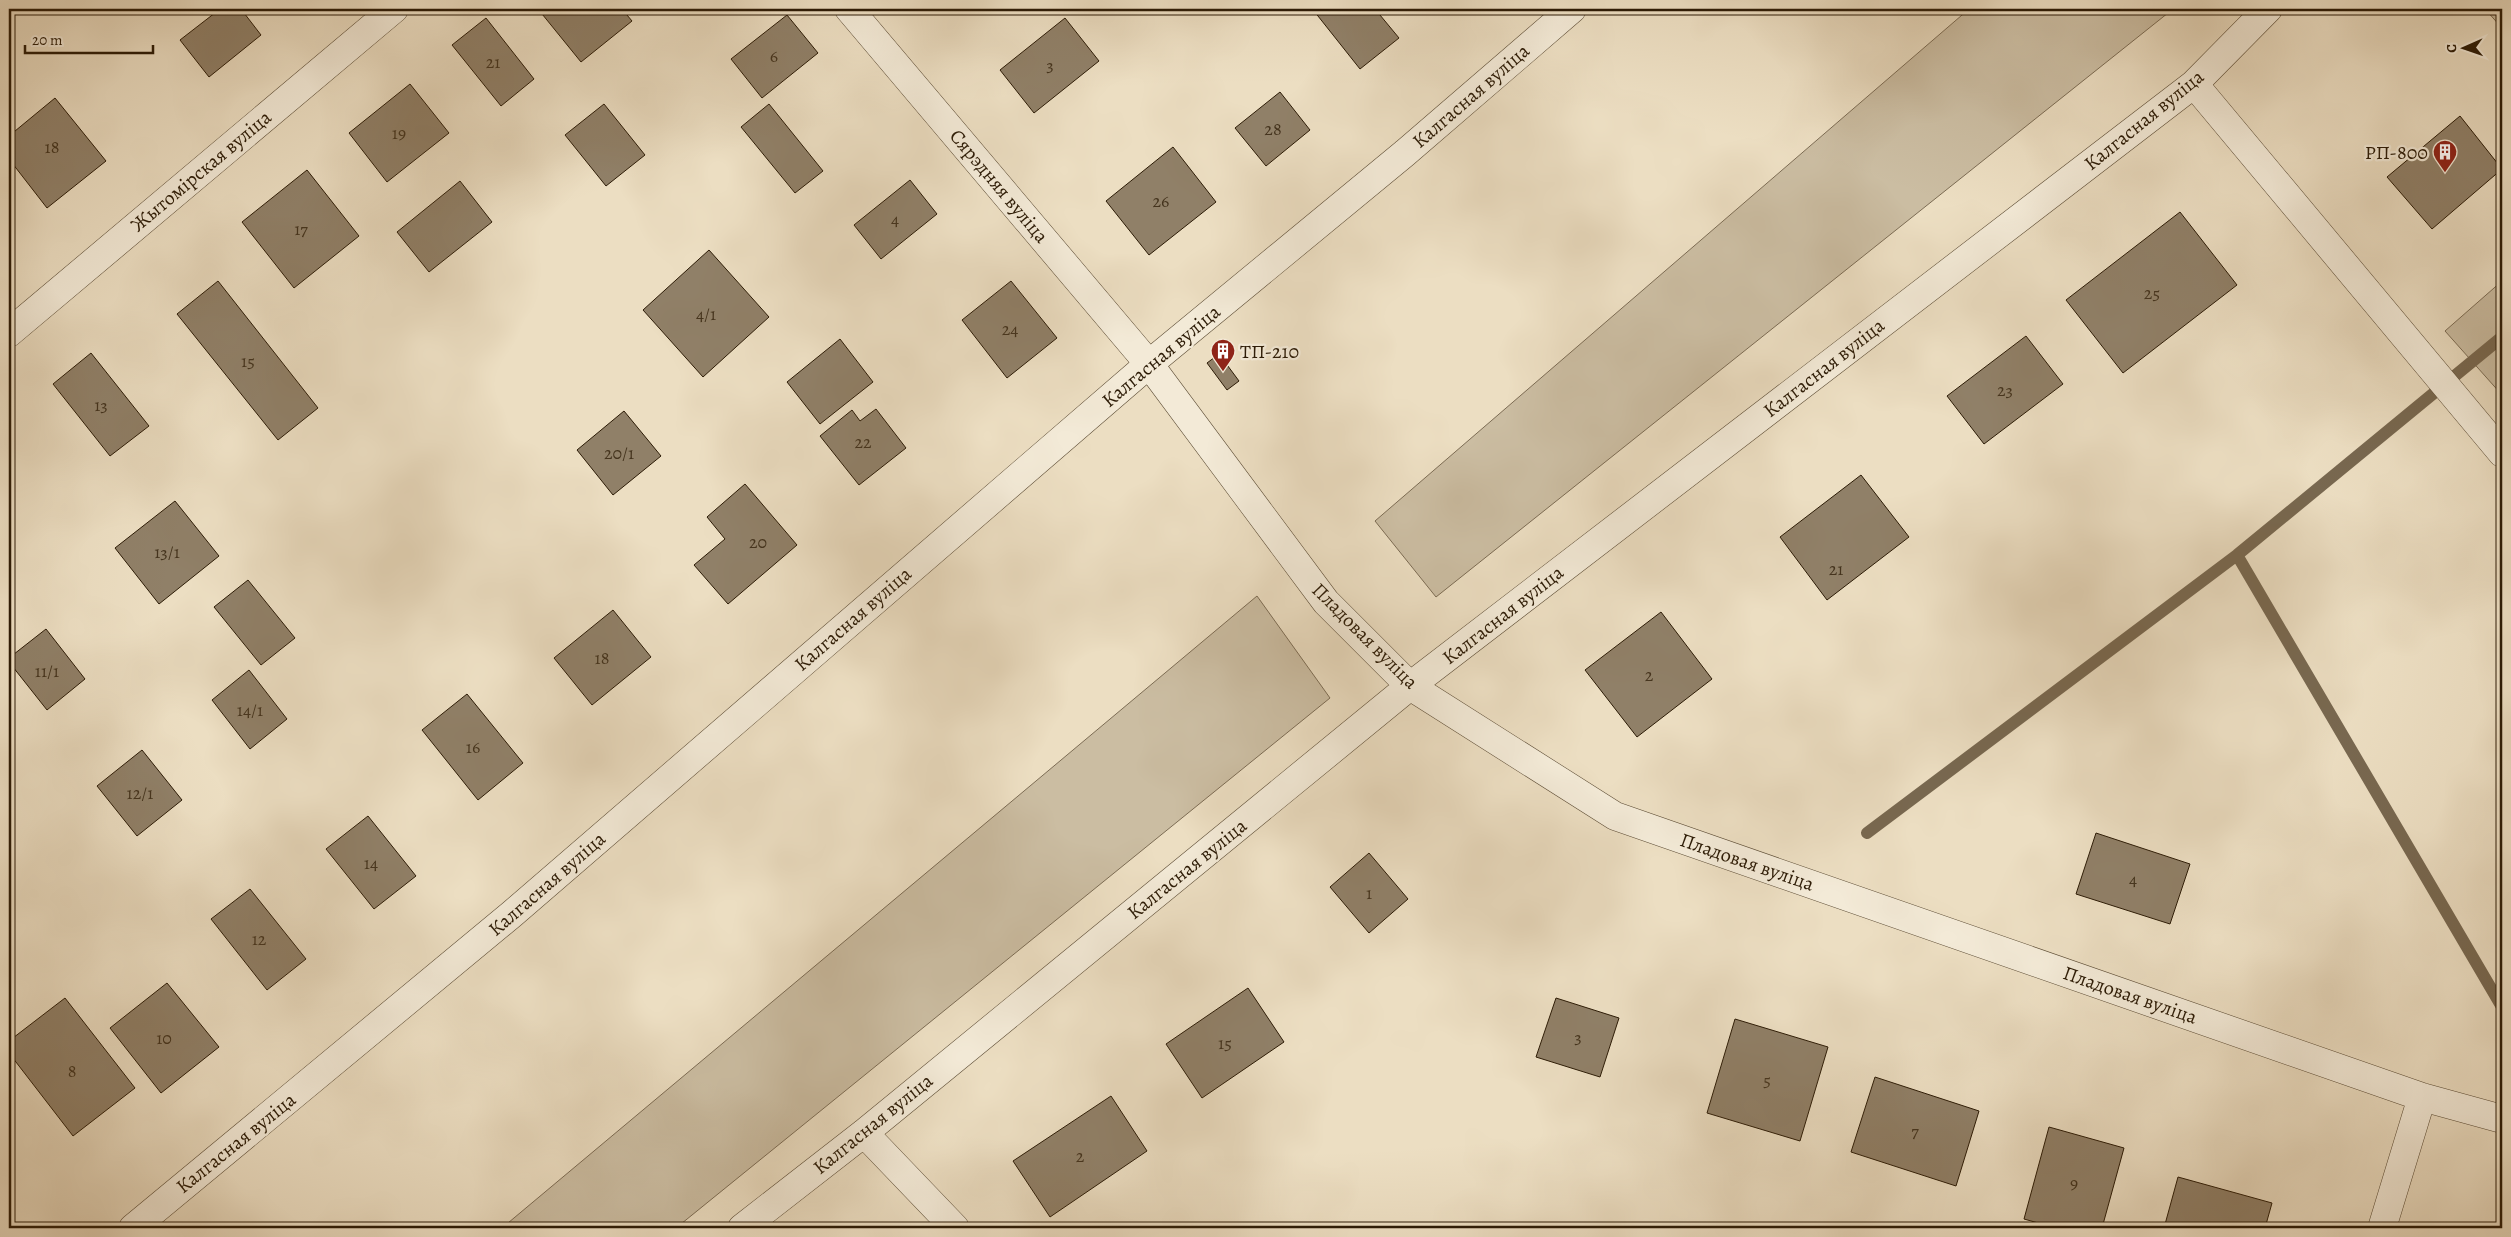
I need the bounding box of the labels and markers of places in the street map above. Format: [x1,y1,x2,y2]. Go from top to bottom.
place label: РП-800 [2365,139,2428,166]
building icon: РП-800 [2432,139,2458,173]
building icon: ТП-210 [1210,338,1236,372]
place label: ТП-210 [1240,338,1299,365]

